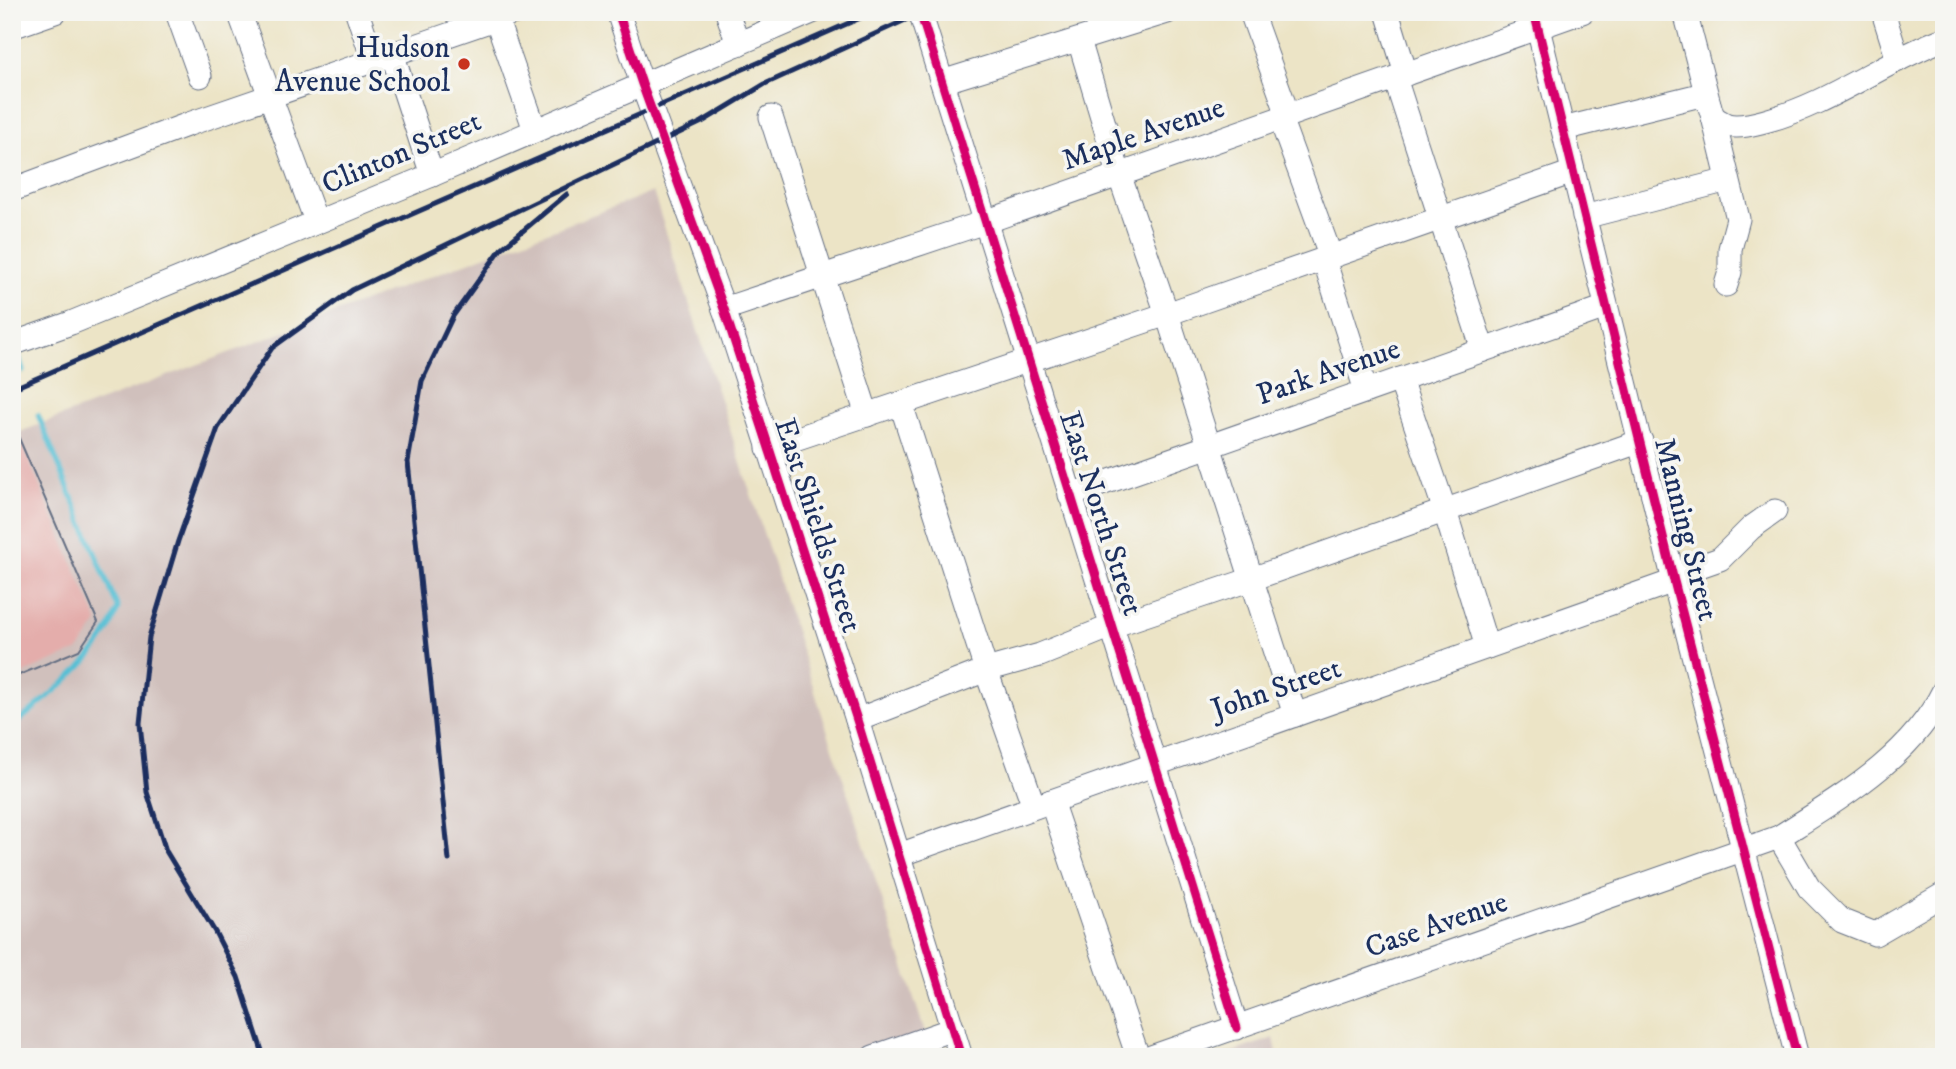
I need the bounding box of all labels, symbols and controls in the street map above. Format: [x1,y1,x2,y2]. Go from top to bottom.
place label: Hudson Avenue School [275,30,450,101]
marker: Hudson Avenue School [456,56,472,72]
street label: Maple Avenue [1057,89,1230,179]
street label: Clinton Street [316,103,487,204]
street label: Park Avenue [1252,331,1405,414]
street label: East North Street [1050,407,1151,620]
street label: East Shields Street [766,414,870,637]
street label: Manning Street [1645,434,1726,625]
street label: John Street [1204,650,1346,730]
street label: Case Avenue [1360,884,1513,967]

